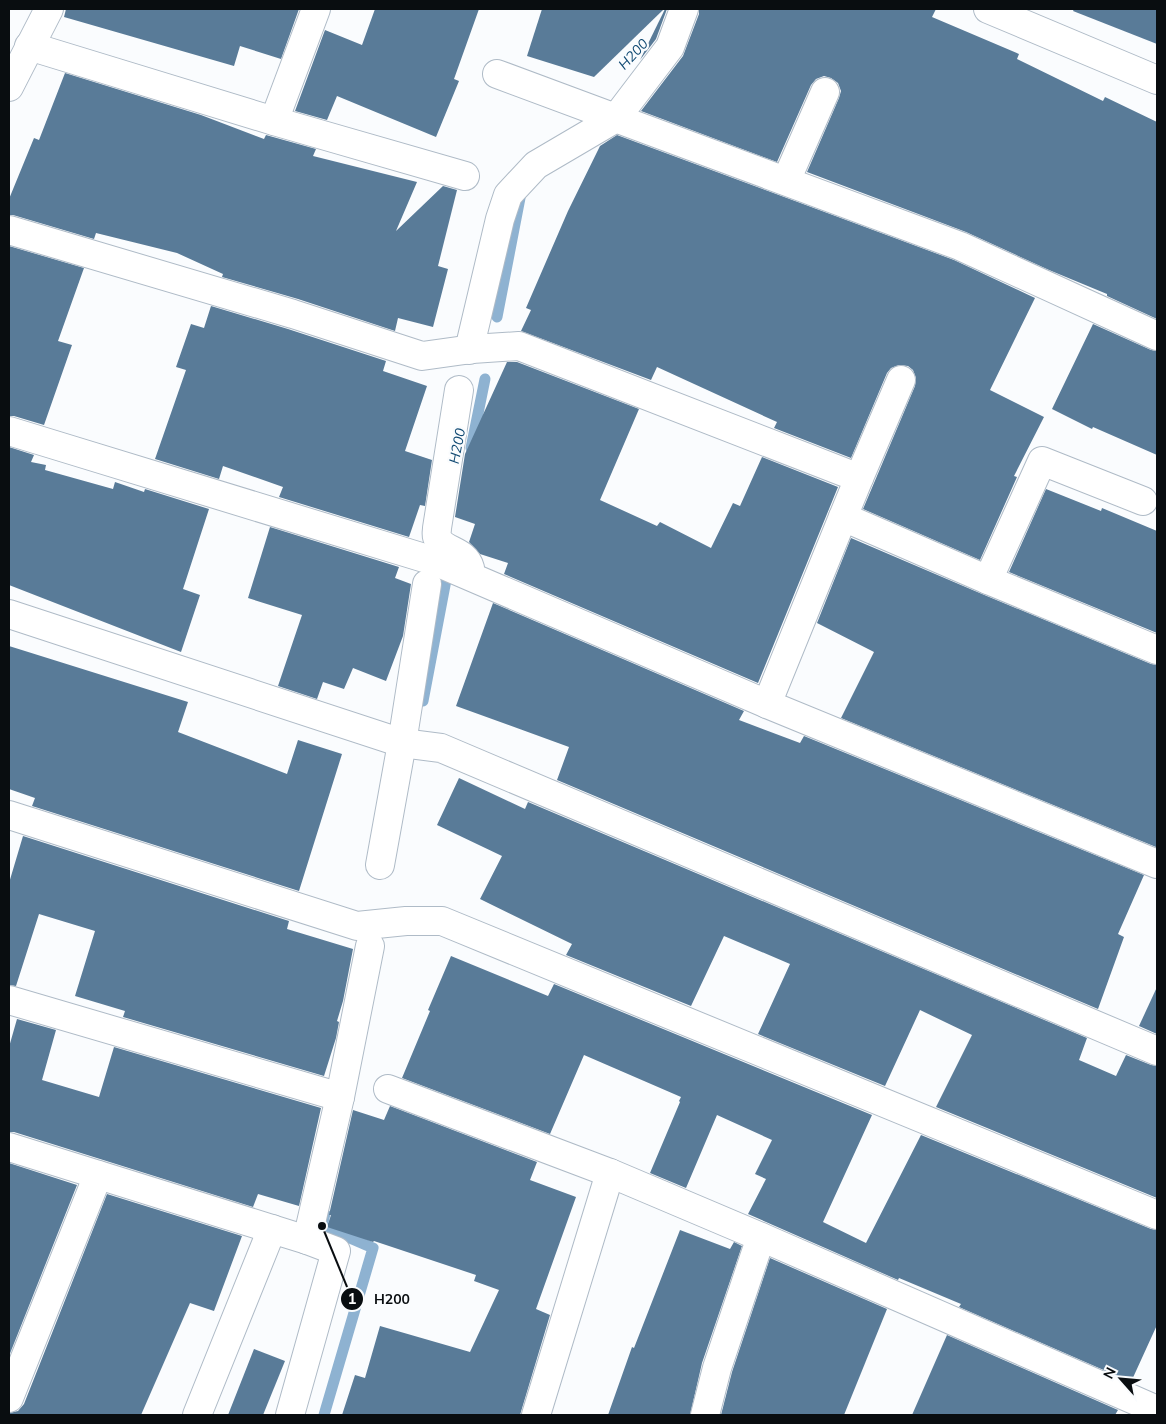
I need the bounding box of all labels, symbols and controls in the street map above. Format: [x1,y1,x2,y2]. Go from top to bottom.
water label: H200 [614,34,652,73]
water label: H200 [445,426,469,465]
callout: H200 [339,1285,420,1314]
text: 1 [347,1289,357,1308]
text: H200 [374,1290,410,1308]
north arrow [1096,1354,1146,1404]
text: N [1099,1364,1120,1382]

